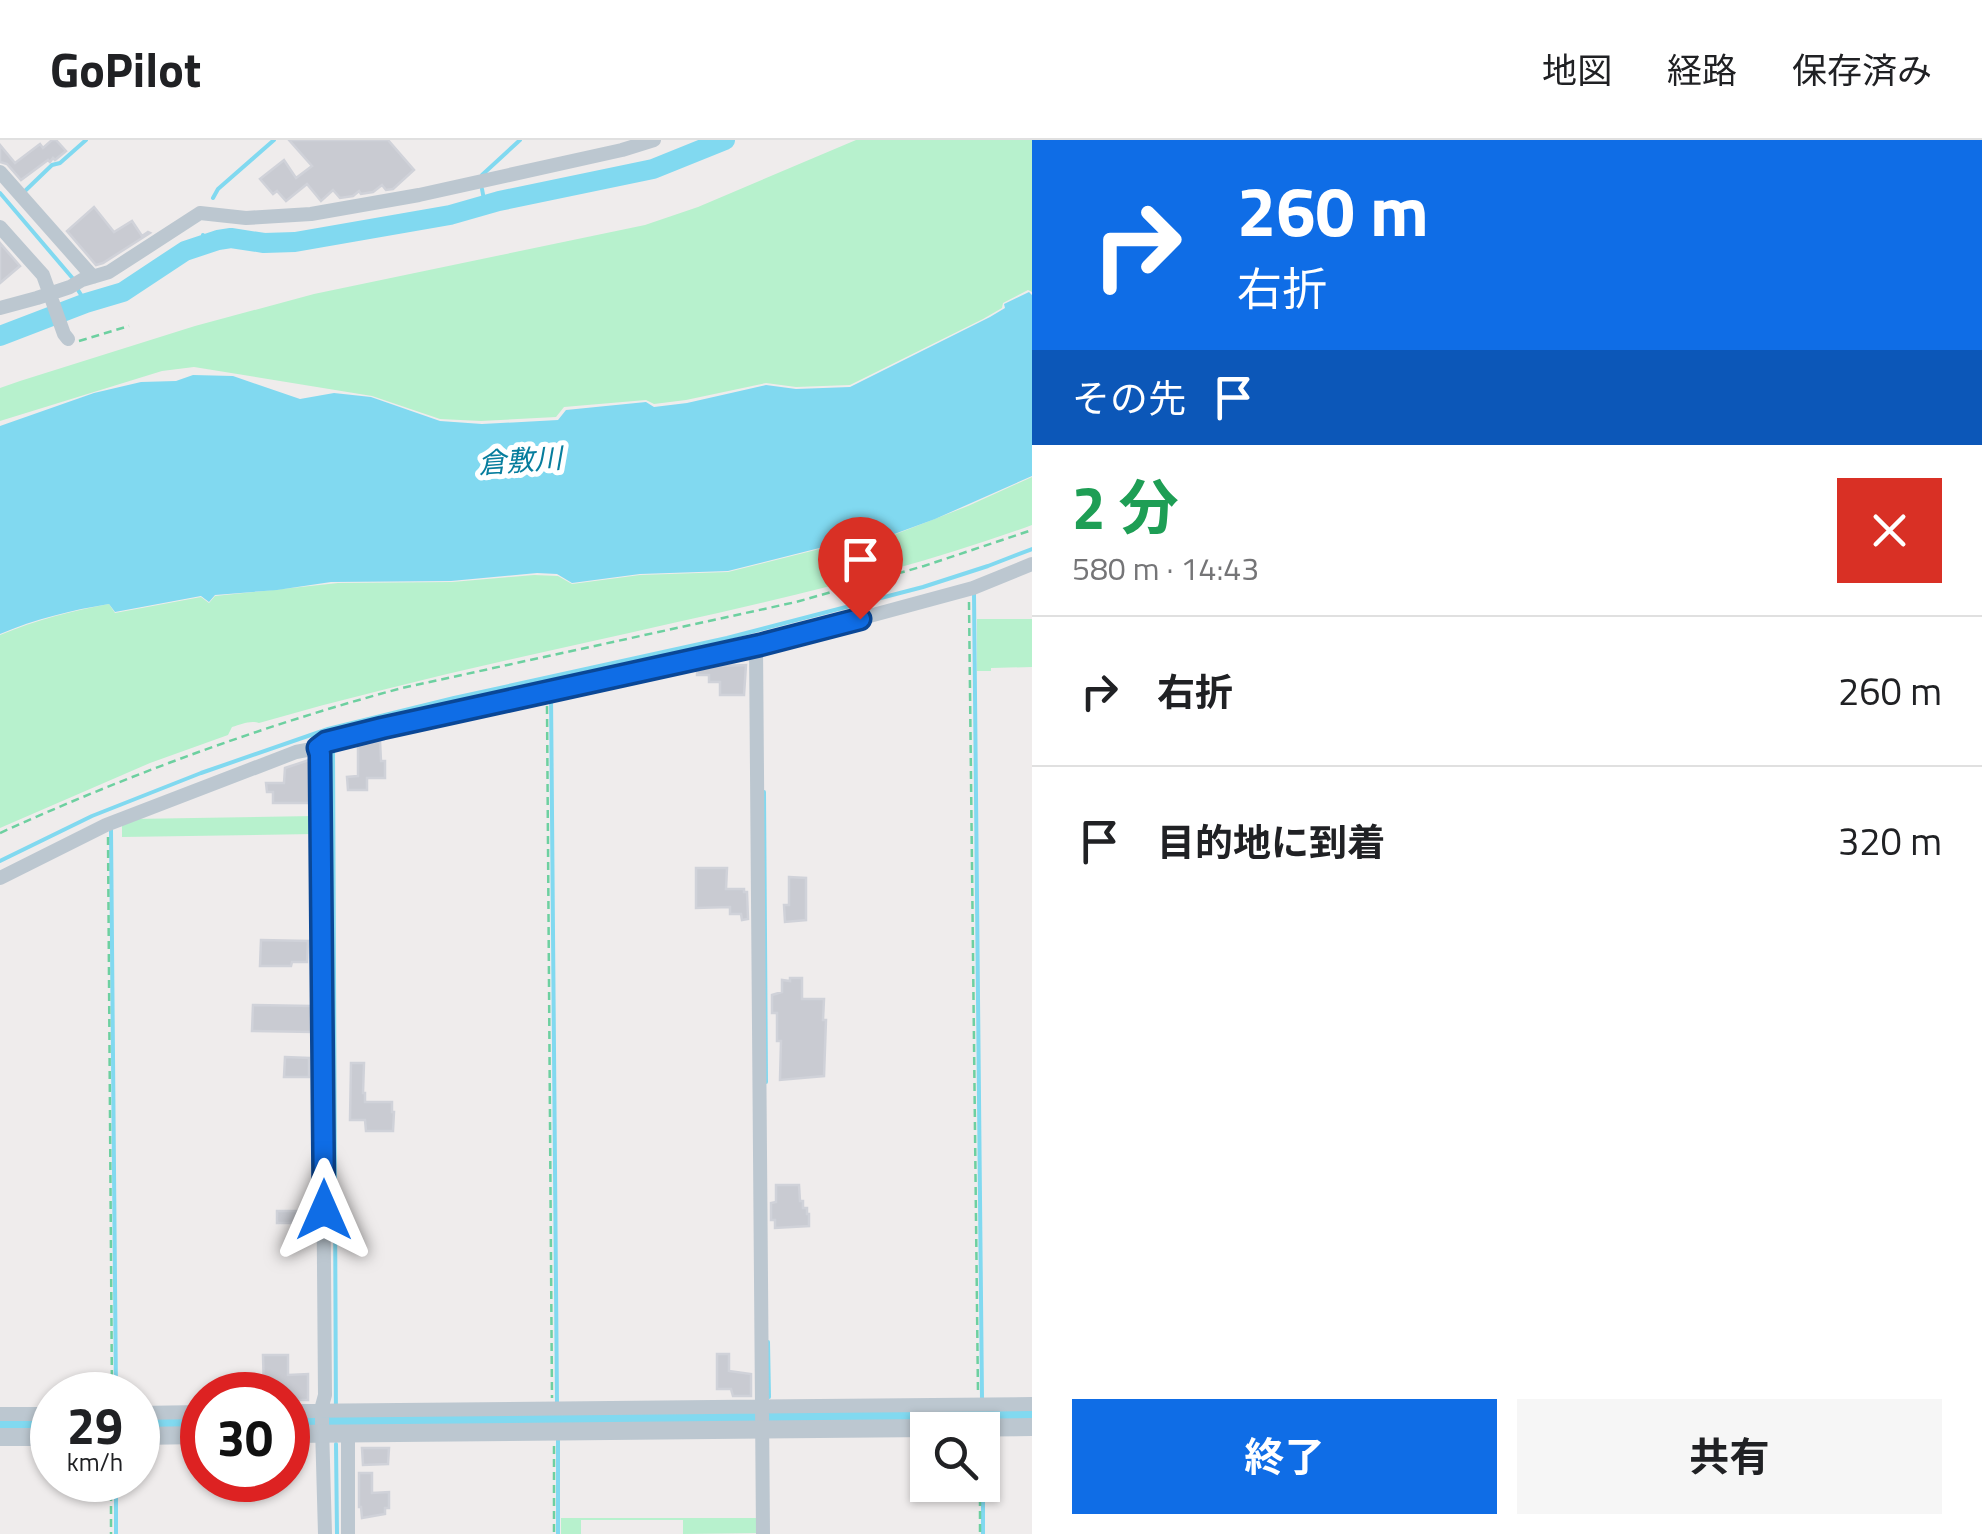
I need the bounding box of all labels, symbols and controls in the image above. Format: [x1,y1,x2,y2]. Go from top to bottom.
text: GoPilot [50,33,201,106]
text: 地図 [1542,43,1612,97]
text: 経路 [1667,43,1737,97]
text: 保存済み [1792,43,1932,97]
text: 260 m [1237,157,1429,263]
icon: right [1072,180,1202,310]
text: 右折 [1237,254,1327,322]
text: その先 [1072,369,1186,427]
icon: arrive [1206,370,1261,425]
water label: 倉敷川 [477,435,566,484]
text: 2 分 [1072,461,1179,552]
button: close [1837,478,1942,583]
pin [818,517,903,620]
icon: arrive [833,532,888,587]
text: 580 m · 14:43 [1072,544,1259,592]
text: 260 m [1838,662,1942,720]
text: 右折 [1157,663,1233,721]
icon: right [1072,664,1127,719]
text: 320 m [1838,812,1942,870]
text: 目的地に到着 [1157,813,1385,871]
icon: arrive [1072,814,1127,869]
position arrow [272,1158,376,1262]
speed limit sign: 30 [180,1372,310,1502]
text: 29 [67,1387,123,1463]
button: 終了 [1072,1399,1497,1514]
button: 共有 [1517,1399,1942,1514]
map controls [910,1412,1000,1502]
button: search [910,1412,1000,1502]
text: km/h [67,1443,123,1481]

